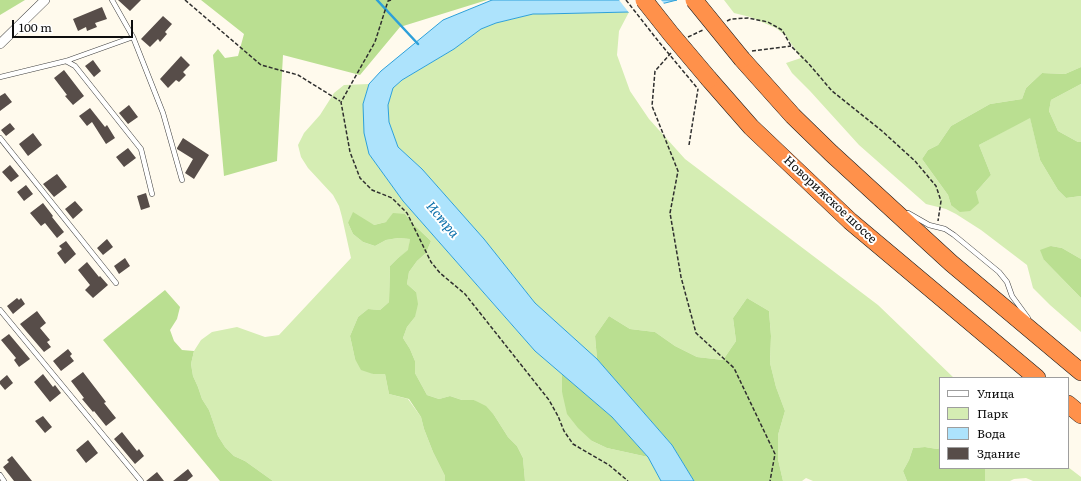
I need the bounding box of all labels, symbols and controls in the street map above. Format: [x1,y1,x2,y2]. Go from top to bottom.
scale bar [14,12,135,38]
text: 100 m [19,18,52,36]
street label: Новорижское шоссе [781,153,879,247]
water label: Истра [422,199,462,241]
legend [939,377,1069,469]
text: Улица [977,384,1014,402]
text: Парк [977,404,1008,422]
text: Вода [977,424,1006,442]
text: Здание [977,444,1020,462]

